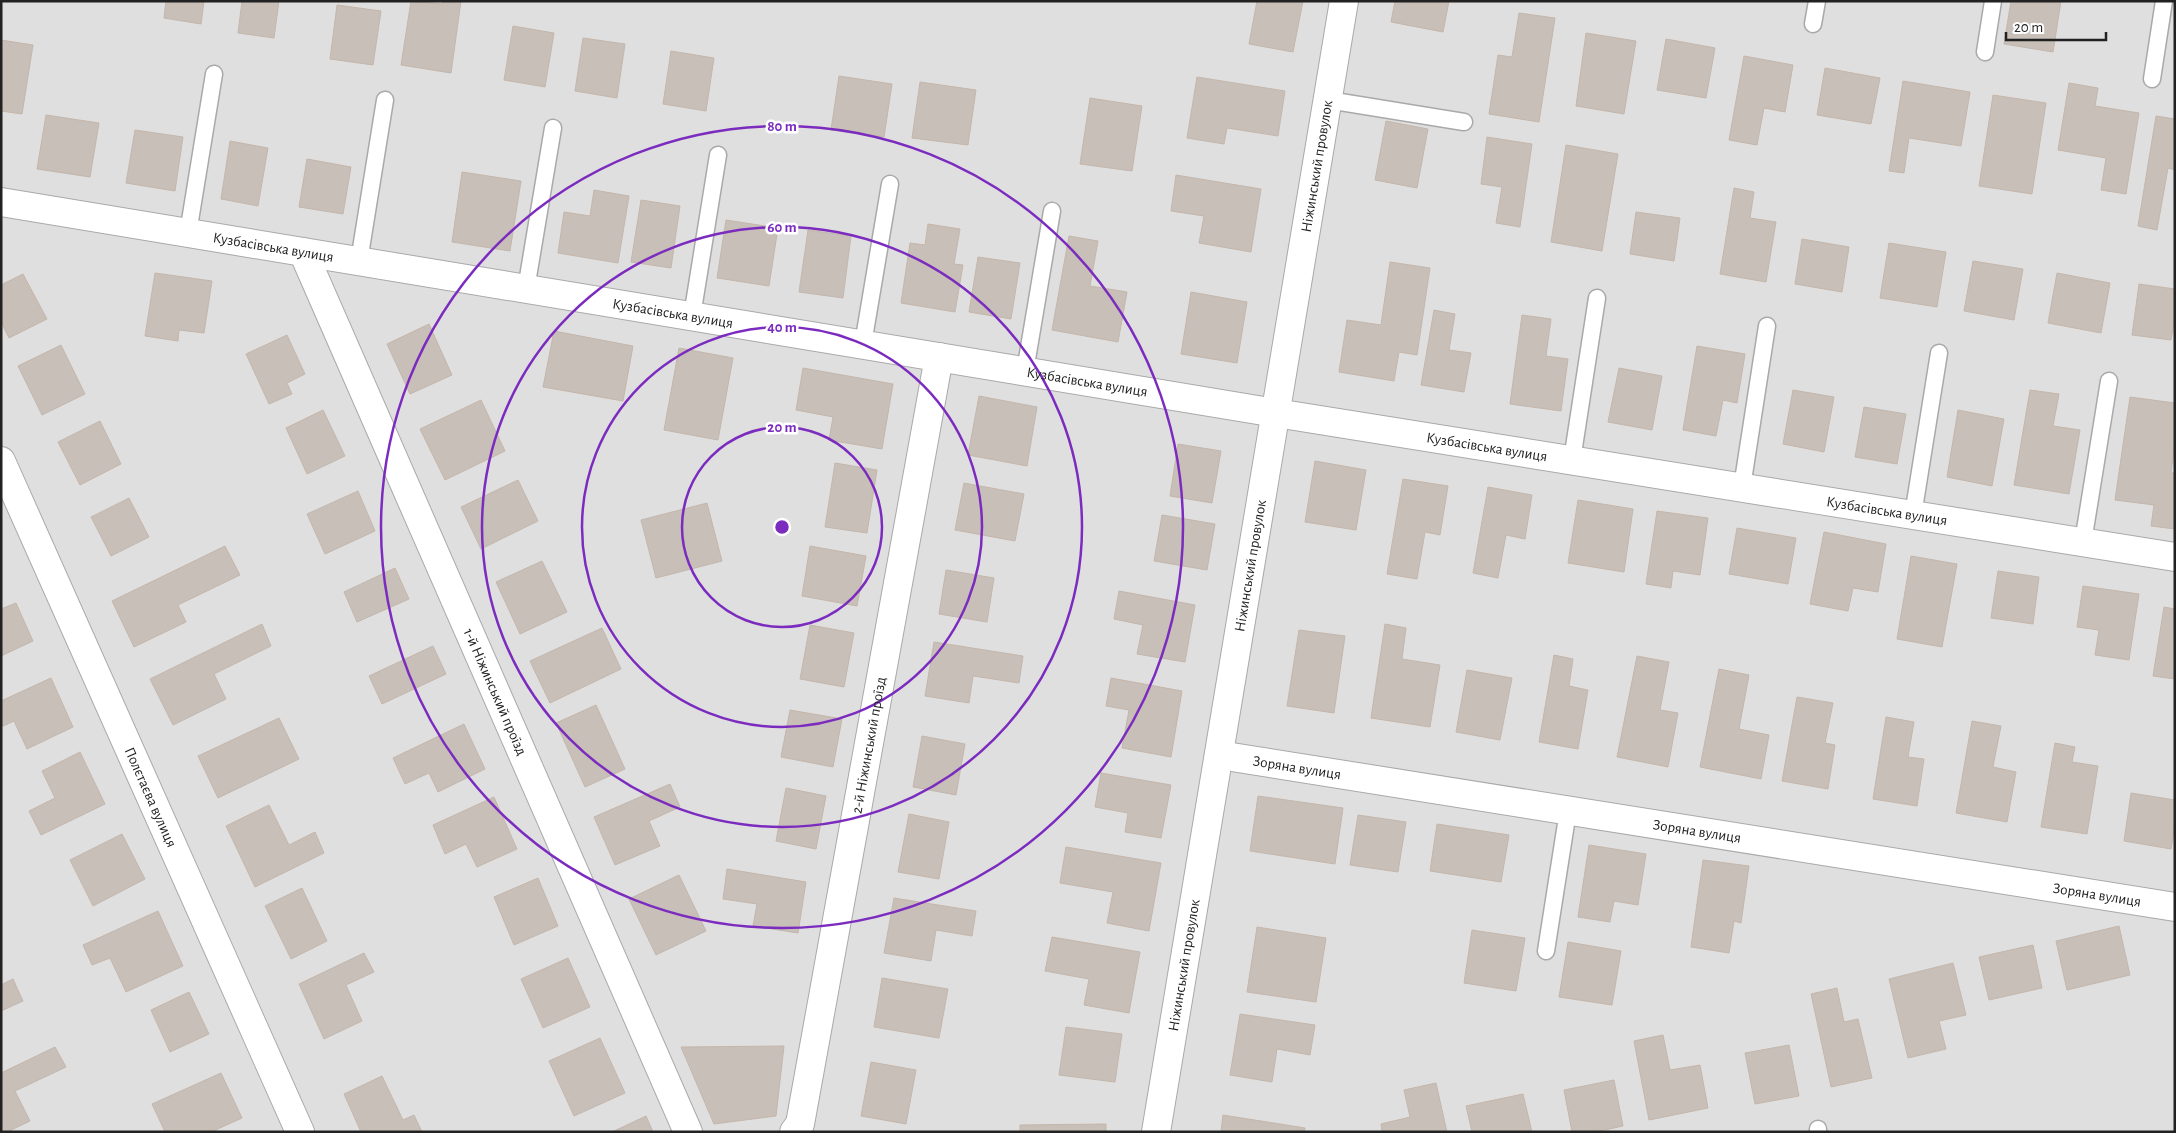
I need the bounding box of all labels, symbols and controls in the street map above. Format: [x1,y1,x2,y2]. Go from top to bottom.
scale bar [2006,10,2106,42]
text: 20 m [2014,20,2043,35]
street label: Ніжинський провулок [1298,99,1335,233]
text: 80 m [767,119,797,134]
text: 60 m [767,220,797,235]
street label: Кузбасівська вулиця [212,230,335,264]
street label: Кузбасівська вулиця [611,296,734,331]
text: 40 m [767,320,797,335]
street label: Кузбасівська вулиця [1026,364,1149,399]
text: 20 m [767,420,797,435]
street label: Кузбасівська вулиця [1425,430,1549,464]
street label: Кузбасівська вулиця [1825,494,1948,528]
street label: Ніжинський провулок [1232,499,1268,633]
centre of rings [773,518,791,536]
street label: 1-й Ніжинський проїзд [461,626,530,758]
street label: 2-й Ніжинський проїзд [849,676,888,815]
street label: Полєтаєва вулиця [122,745,180,849]
street label: Зоряна вулиця [1252,753,1342,782]
street label: Зоряна вулиця [1652,817,1742,845]
street label: Зоряна вулиця [2052,880,2142,909]
street label: Ніжинський провулок [1165,898,1202,1032]

